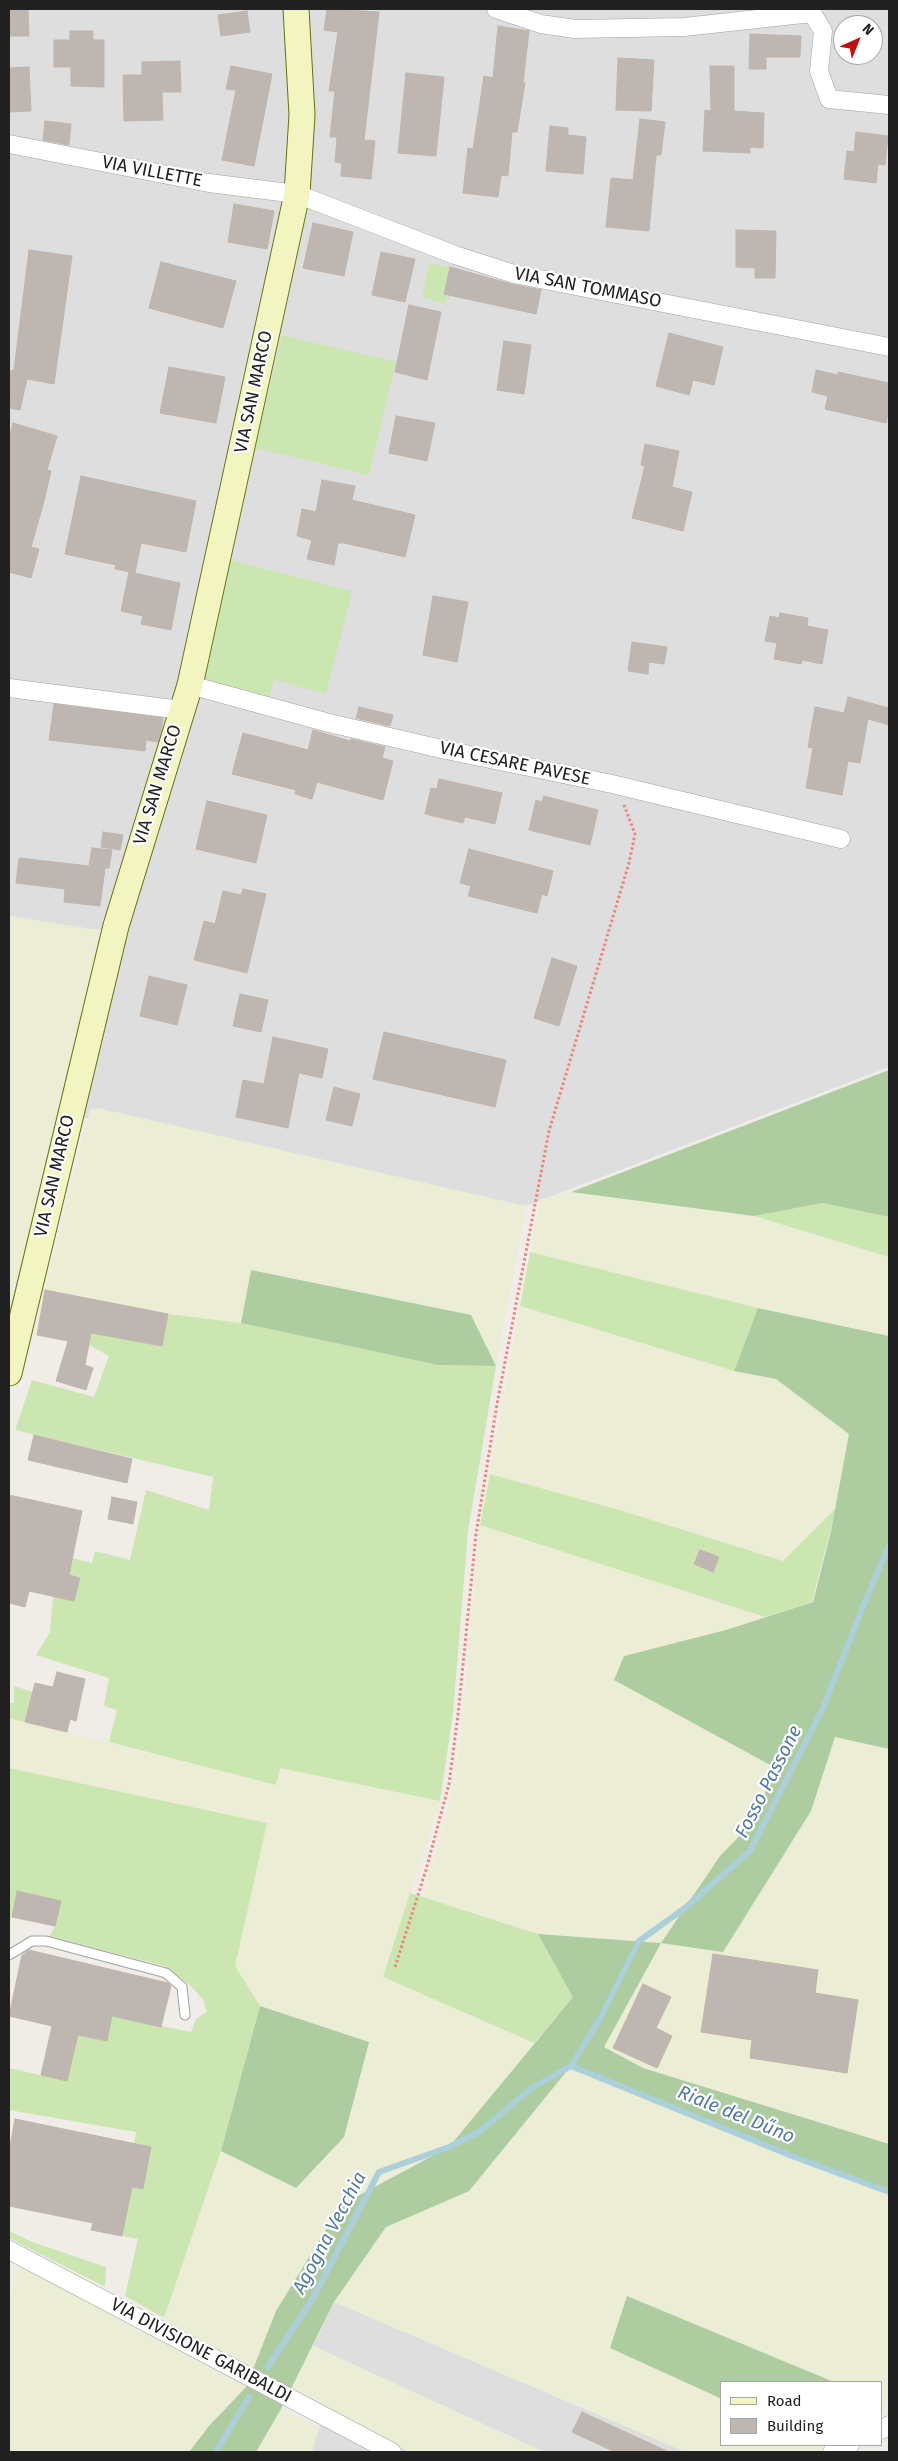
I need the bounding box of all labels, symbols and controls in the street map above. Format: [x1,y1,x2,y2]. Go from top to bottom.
north arrow [833,15,883,65]
text: N [859,20,877,39]
street label: VIA VILLETTE [100,152,204,192]
street label: VIA SAN TOMMASO [513,263,663,313]
street label: VIA SAN MARCO [230,329,278,455]
street label: VIA SAN MARCO [129,722,187,848]
street label: VIA CESARE PAVESE [438,737,592,791]
street label: VIA SAN MARCO [30,1113,80,1239]
water label: Fosso Passone [731,1722,807,1842]
water label: Riale del Dűno [674,2081,798,2149]
water label: Agogna Vecchia [288,2168,372,2298]
street label: VIA DIVISIONE GARIBALDI [107,2294,295,2408]
legend [720,2381,883,2446]
text: Road [767,2392,802,2410]
text: Building [767,2417,823,2435]

